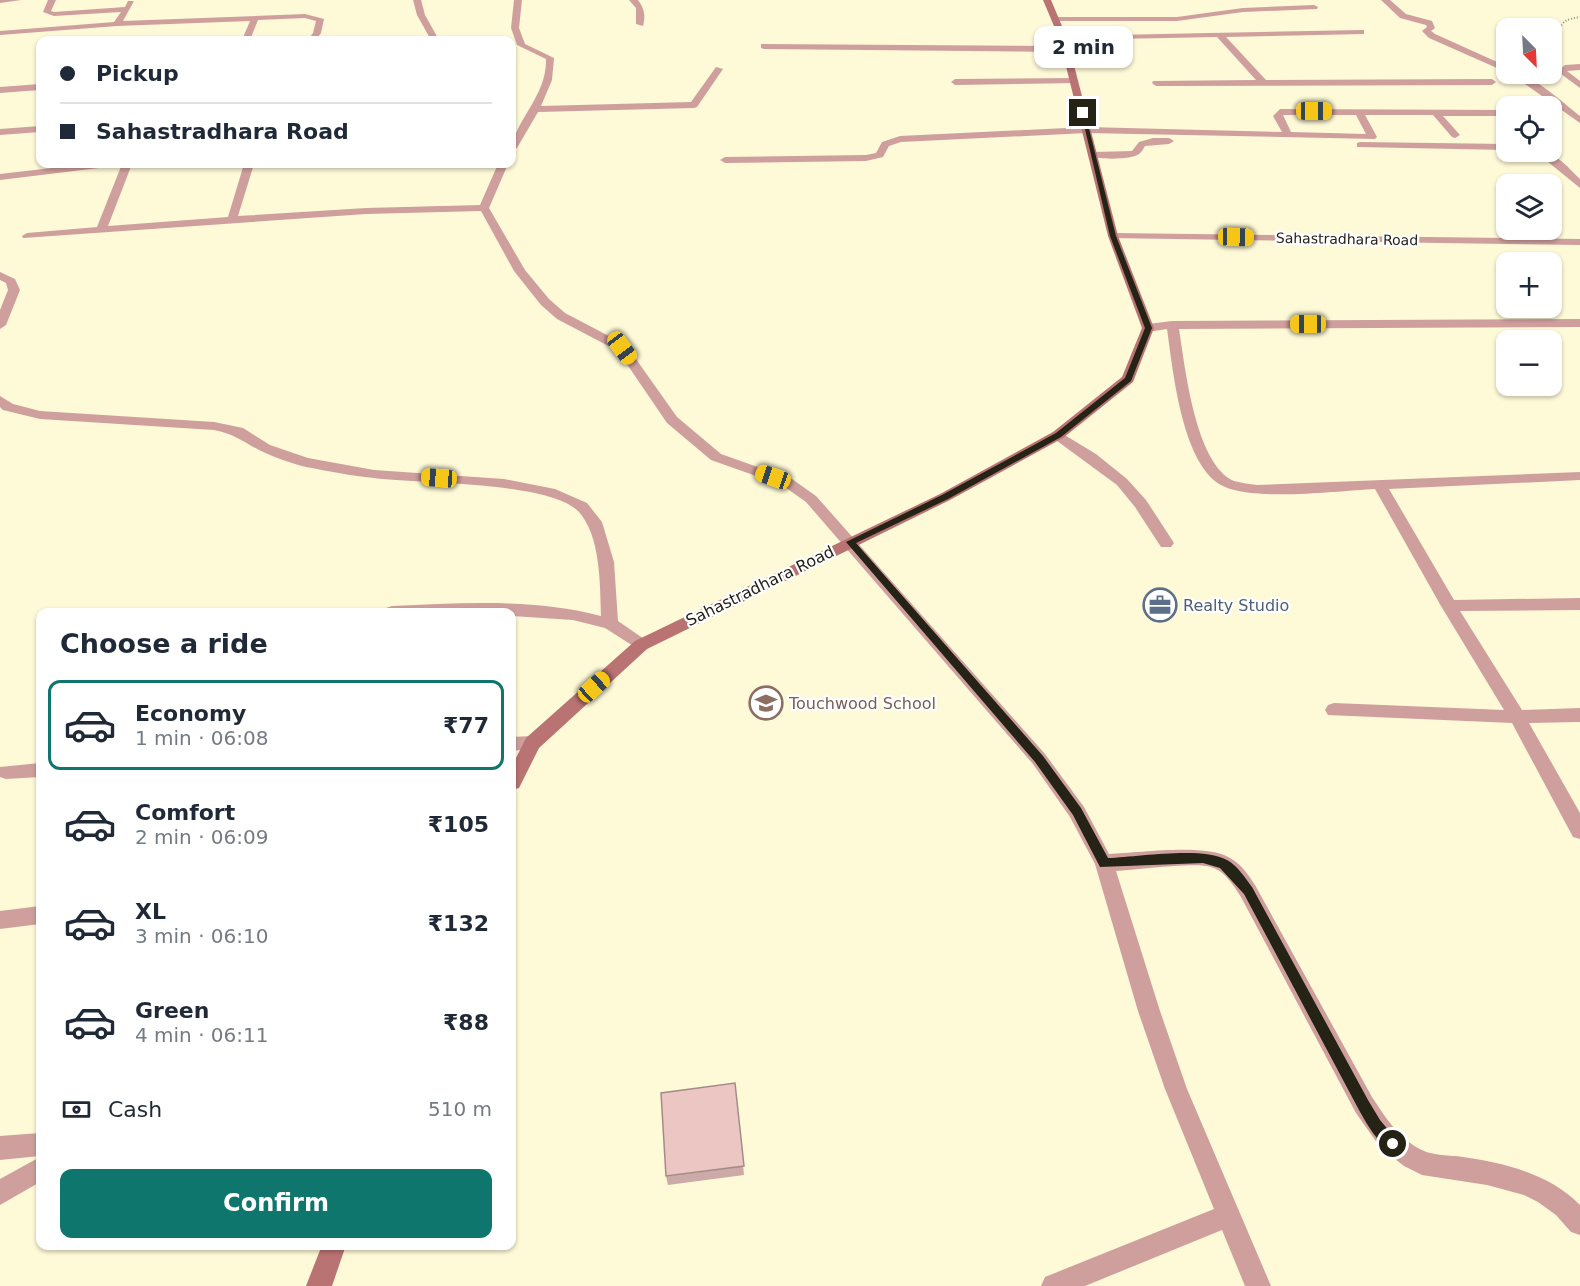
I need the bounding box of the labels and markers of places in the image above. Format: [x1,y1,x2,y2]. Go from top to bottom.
office icon: Realty Studio [1142,587,1178,623]
place label: Realty Studio [1183,596,1289,615]
school or university icon: Touchwood School [748,685,784,721]
place label: Touchwood School [788,694,936,713]

